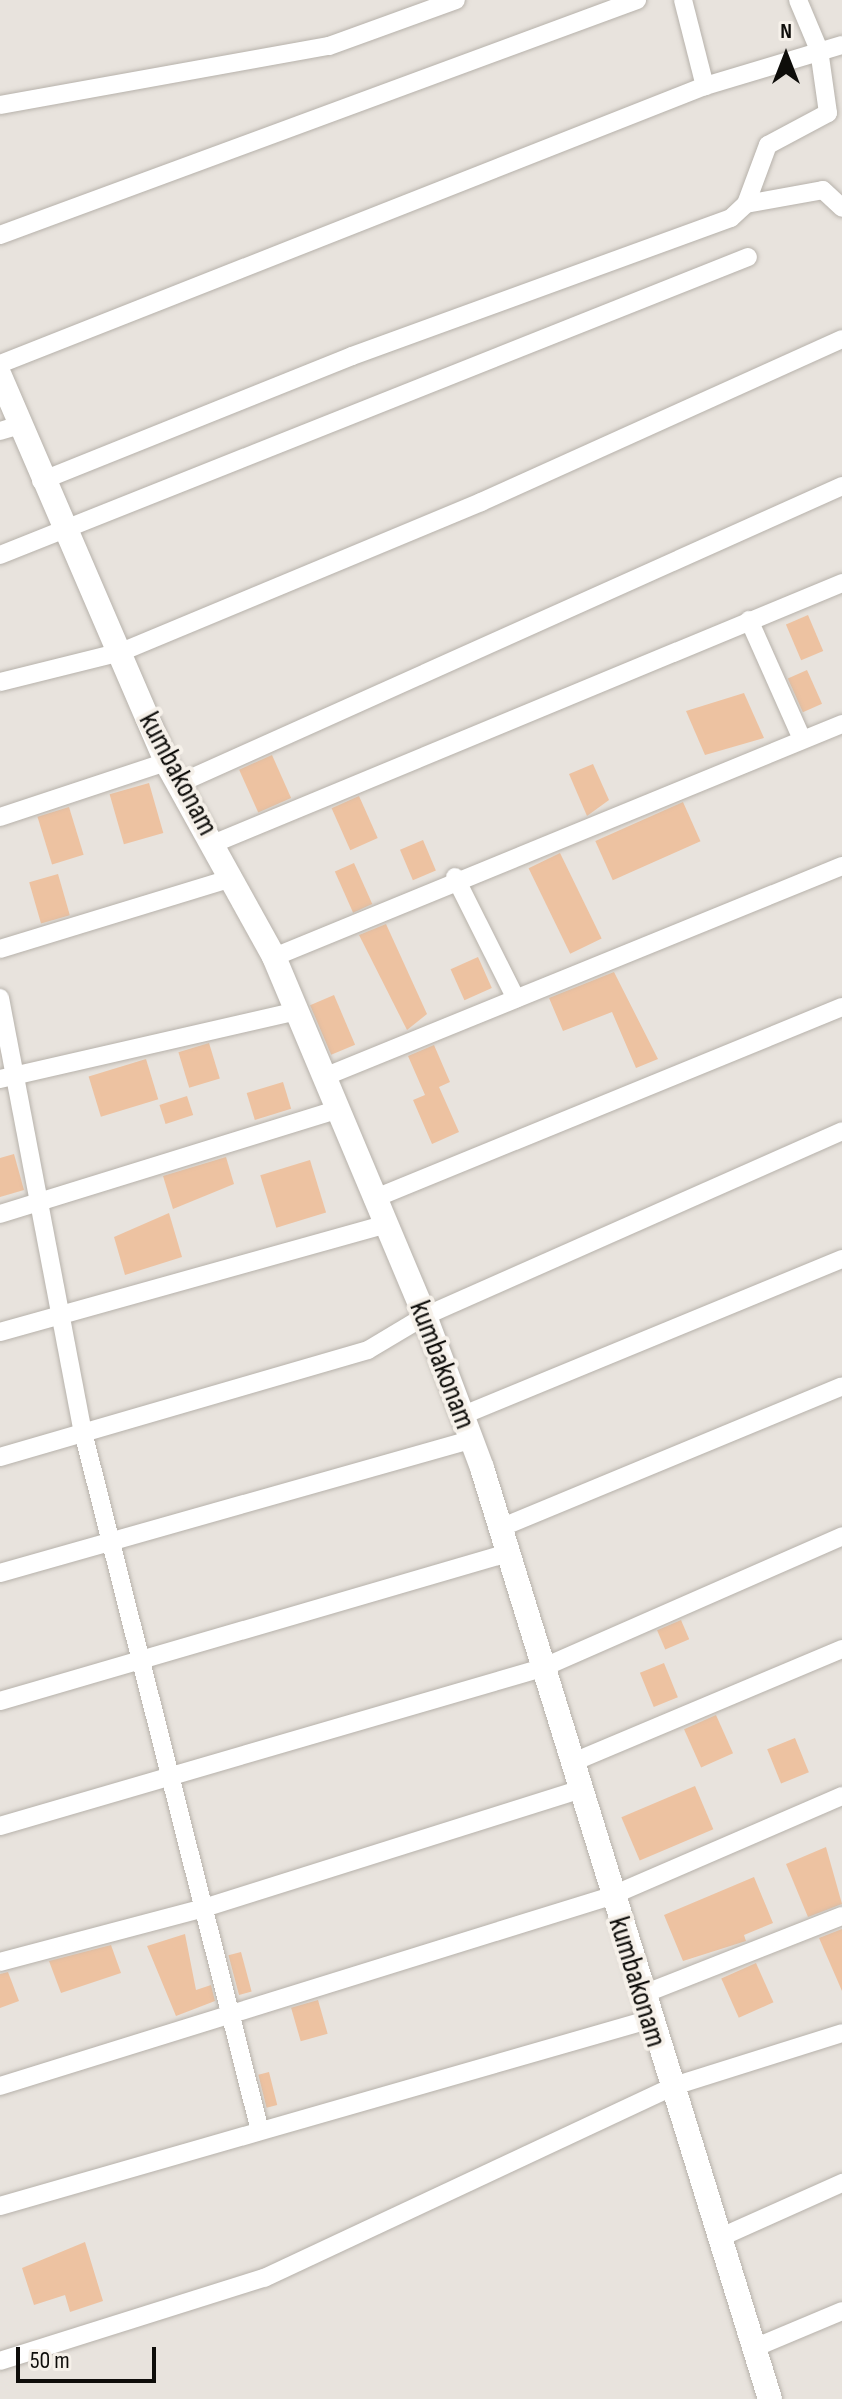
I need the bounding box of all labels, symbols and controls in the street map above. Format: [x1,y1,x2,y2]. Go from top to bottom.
north arrow [746,16,826,96]
text: N [780,18,792,45]
street label: kumbakonam [131,706,225,842]
street label: kumbakonam [401,1296,483,1434]
street label: kumbakonam [600,1913,674,2051]
scale bar [20,2331,160,2381]
text: 50 m [30,2346,70,2375]

